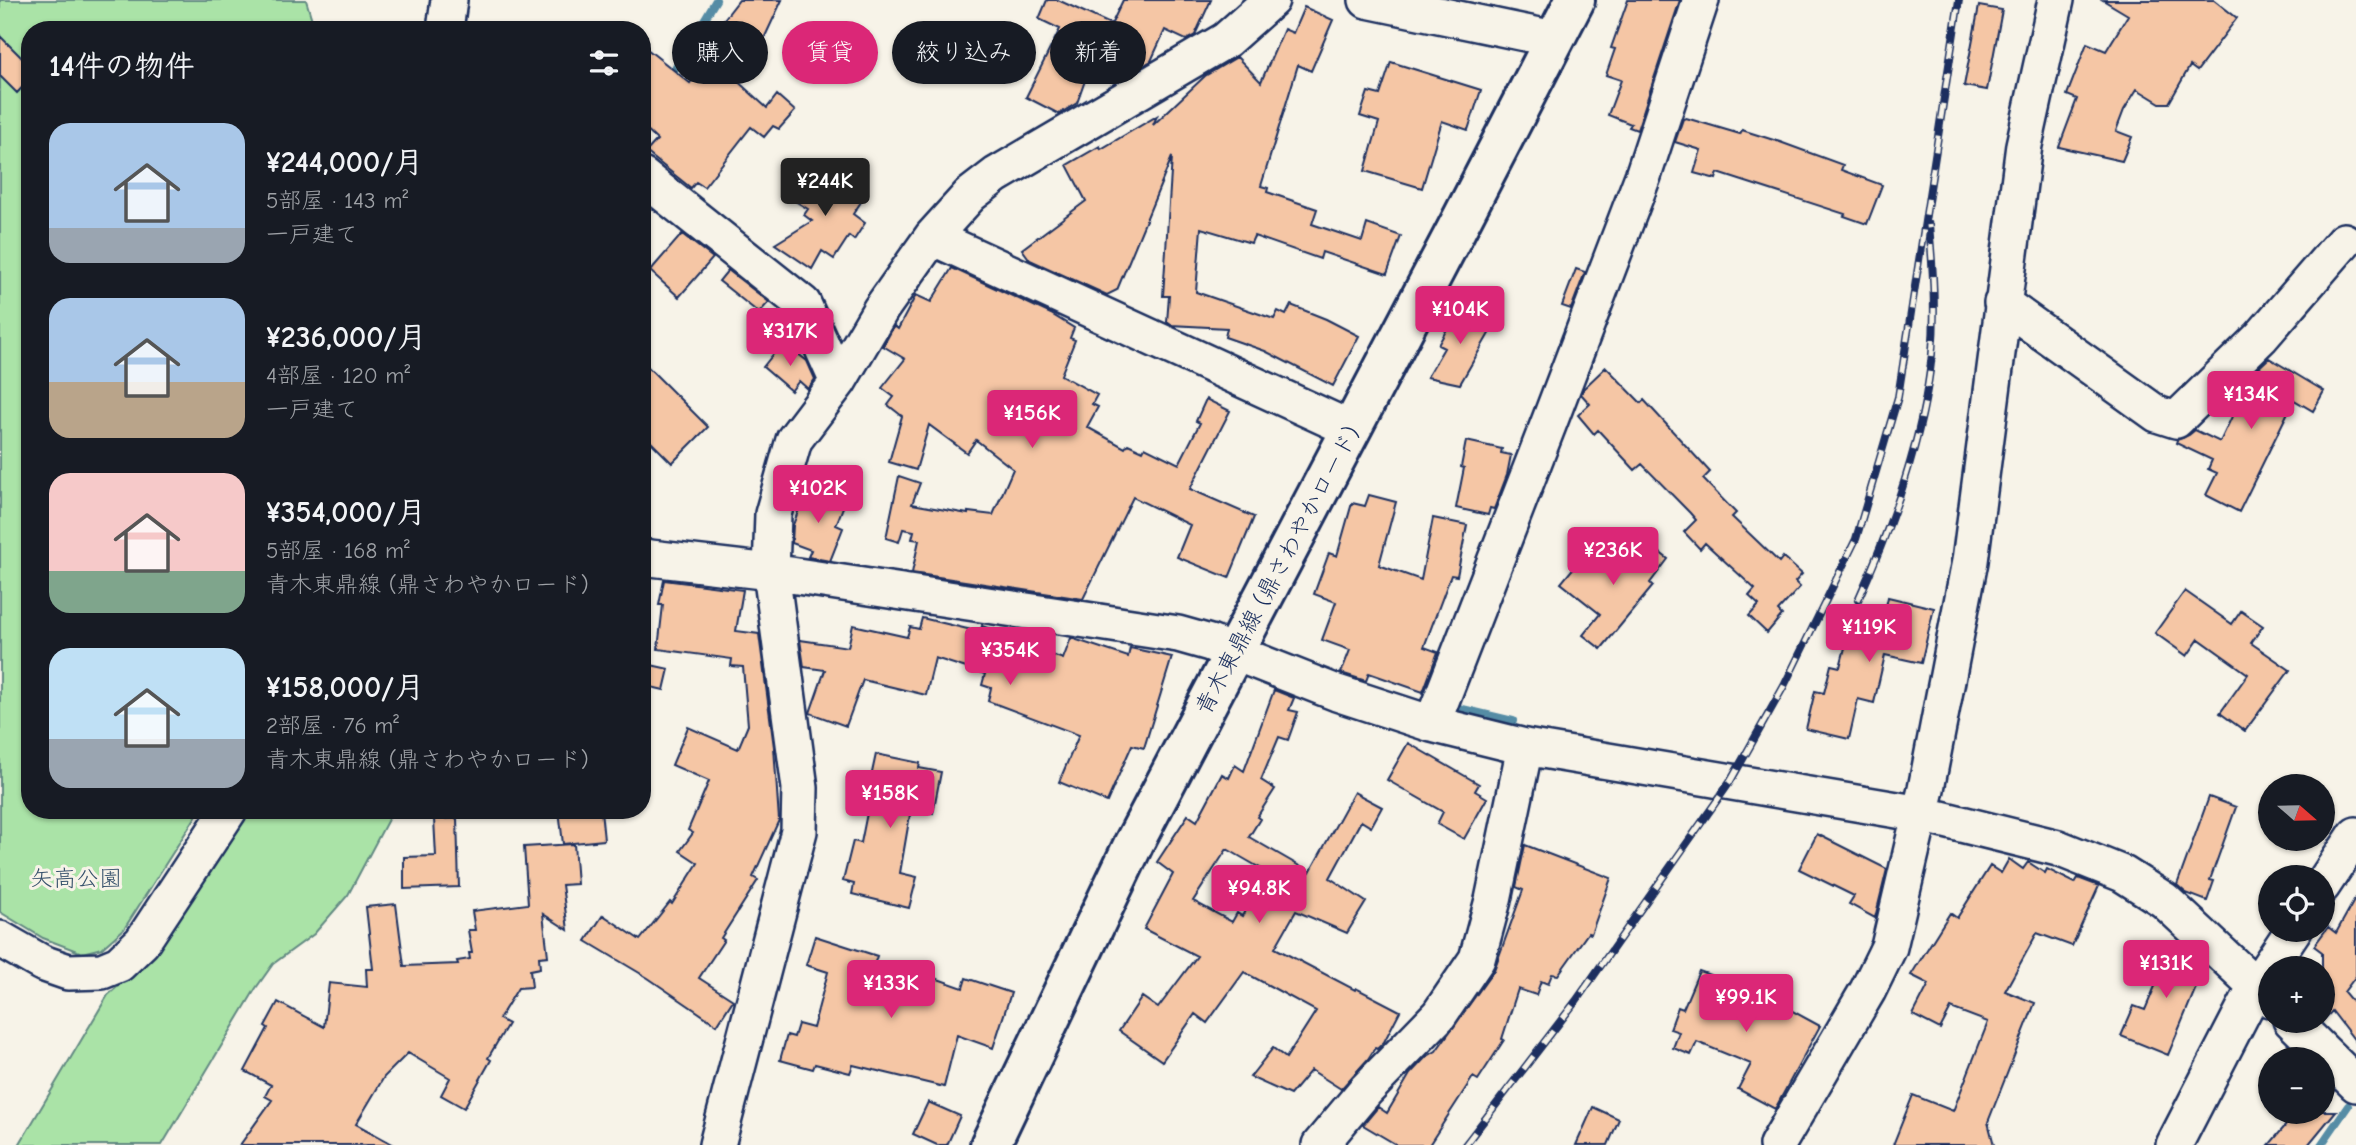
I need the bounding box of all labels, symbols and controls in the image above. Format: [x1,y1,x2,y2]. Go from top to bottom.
chip: 購入 [672,21,768,84]
chip: 賃貸 [782,21,878,84]
chip: 絞り込み [892,21,1036,84]
chip: 新着 [1050,21,1146,84]
icon: filters [585,44,623,82]
text: 14件の物件 [49,49,195,84]
text: ¥244,000/月 [266,145,423,180]
icon: home [105,151,189,235]
pin: ¥244K [776,158,874,218]
text: ¥244K [797,167,853,194]
text: 5部屋 · 143 m² [266,187,408,214]
text: 一戸建て [266,221,358,248]
pin: ¥104K [1411,286,1509,346]
text: ¥104K [1431,295,1489,322]
pin: ¥317K [741,308,839,368]
text: ¥317K [763,317,818,344]
text: ¥236,000/月 [266,320,427,355]
icon: home [105,326,189,410]
text: 4部屋 · 120 m² [266,362,410,389]
pin: ¥134K [2202,372,2300,431]
text: ¥134K [2223,380,2279,407]
pin: ¥156K [983,391,1081,450]
text: 一戸建て [266,396,358,423]
text: ¥156K [1003,399,1061,426]
street label: 青木東鼎線 (鼎さわやかロード) [1190,421,1365,719]
pin: ¥102K [769,466,867,525]
text: ¥102K [789,474,847,501]
text: ¥354,000/月 [266,495,426,530]
icon: home [105,501,189,585]
pin: ¥236K [1564,528,1662,587]
text: ¥236K [1583,536,1643,563]
text: 5部屋 · 168 m² [266,537,410,564]
text: 青木東鼎線 (鼎さわやかロード) [266,571,589,598]
pin: ¥119K [1820,604,1918,664]
text: ¥119K [1842,613,1896,640]
pin: ¥354K [961,628,1059,687]
text: ¥354K [981,636,1039,663]
text: ¥158,000/月 [266,670,424,705]
icon: home [105,676,189,760]
text: 2部屋 · 76 m² [266,712,399,739]
text: 青木東鼎線 (鼎さわやかロード) [266,746,589,773]
pin: ¥158K [841,770,939,830]
north arrow [2258,774,2334,850]
map controls [2258,774,2335,1124]
text: ¥158K [861,779,919,806]
park label: 矢高公園 [30,865,122,892]
button: locate [2258,865,2335,942]
pin: ¥94.8K [1202,866,1316,925]
text: ¥94.8K [1227,874,1291,901]
pin: ¥131K [2117,940,2215,1000]
text: ¥131K [2139,949,2193,976]
button: + [2258,956,2335,1033]
pin: ¥133K [842,960,940,1020]
text: ¥133K [863,969,919,996]
pin: ¥99.1K [1689,974,1803,1034]
text: ¥99.1K [1715,983,1777,1010]
button: − [2258,1047,2335,1124]

